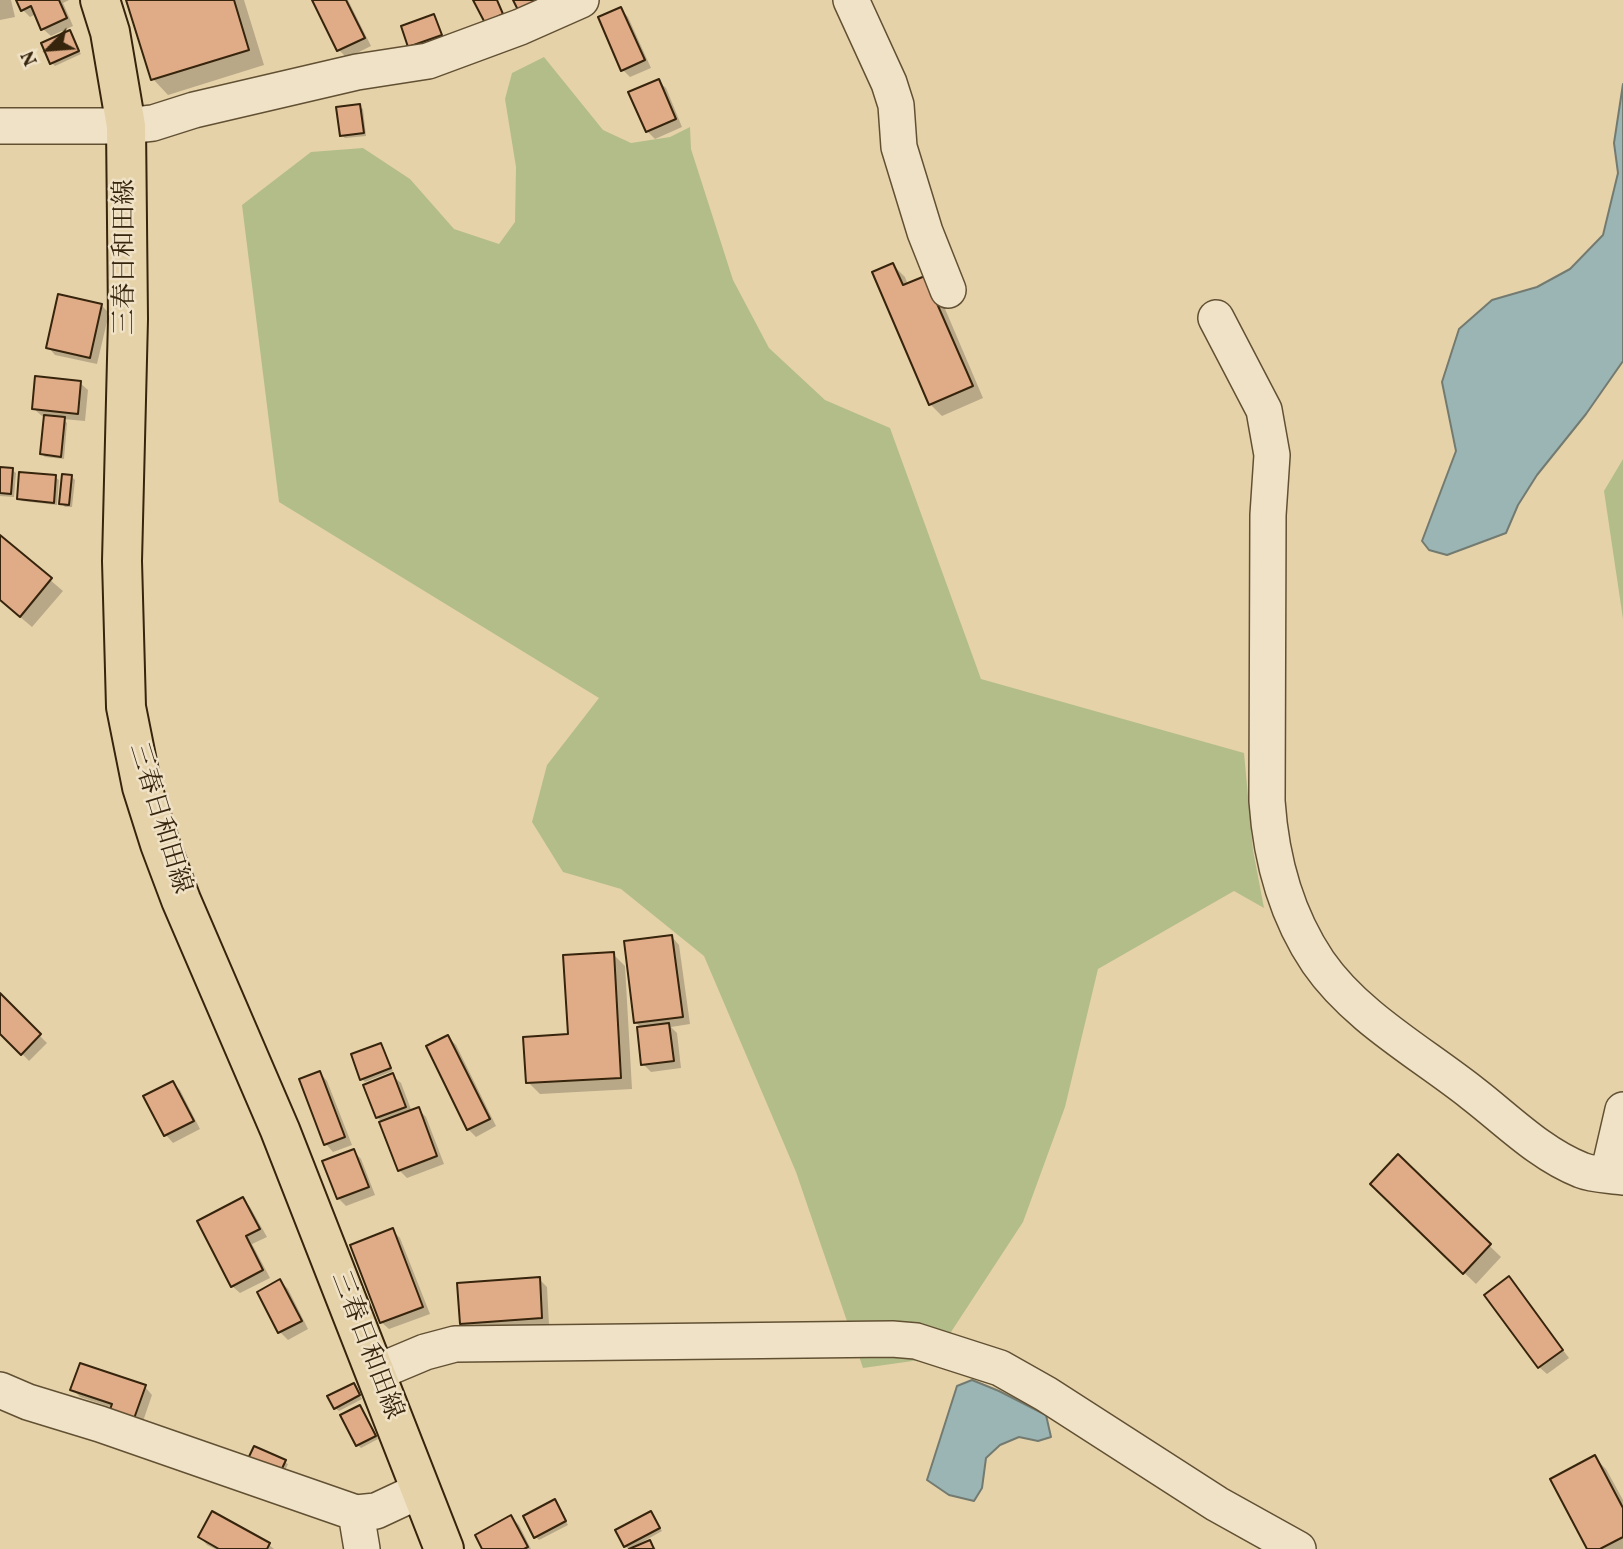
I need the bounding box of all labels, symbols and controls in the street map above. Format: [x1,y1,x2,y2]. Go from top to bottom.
north arrow [14,14,84,84]
text: N [15,46,45,70]
street label: 三春日和田線 [111,179,143,335]
street label: 三春日和田線 [120,740,196,898]
street label: 三春日和田線 [322,1268,408,1424]

